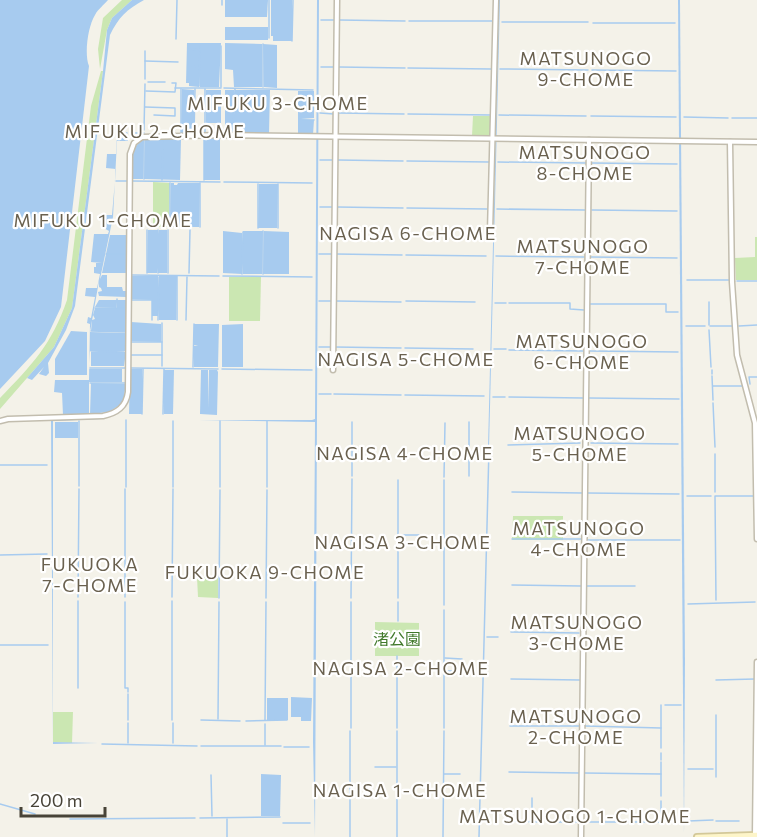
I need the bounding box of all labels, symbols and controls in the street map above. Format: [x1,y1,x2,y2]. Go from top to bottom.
district label: MATSUNOGO 9-CHOME [519,47,653,90]
district label: MIFUKU 3-CHOME [187,92,369,114]
district label: MIFUKU 2-CHOME [64,120,246,142]
district label: MATSUNOGO 8-CHOME [518,141,652,184]
district label: MIFUKU 1-CHOME [14,209,192,231]
district label: NAGISA 6-CHOME [319,222,497,244]
district label: MATSUNOGO 7-CHOME [516,235,650,278]
district label: MATSUNOGO 6-CHOME [515,330,649,373]
district label: NAGISA 5-CHOME [317,348,495,370]
district label: MATSUNOGO 5-CHOME [513,422,647,465]
district label: NAGISA 4-CHOME [316,442,494,464]
district label: MATSUNOGO 4-CHOME [512,517,646,560]
district label: NAGISA 3-CHOME [314,531,492,553]
district label: FUKUOKA 7-CHOME [41,553,139,596]
district label: FUKUOKA 9-CHOME [165,561,365,583]
district label: MATSUNOGO 3-CHOME [510,611,644,654]
park label: 渚公園 [373,629,421,648]
district label: NAGISA 2-CHOME [313,657,489,679]
district label: MATSUNOGO 2-CHOME [509,705,643,748]
district label: NAGISA 1-CHOME [313,779,487,801]
scale bar [21,780,105,818]
text: 200 m [30,789,83,811]
district label: MATSUNOGO 1-CHOME [459,805,691,827]

